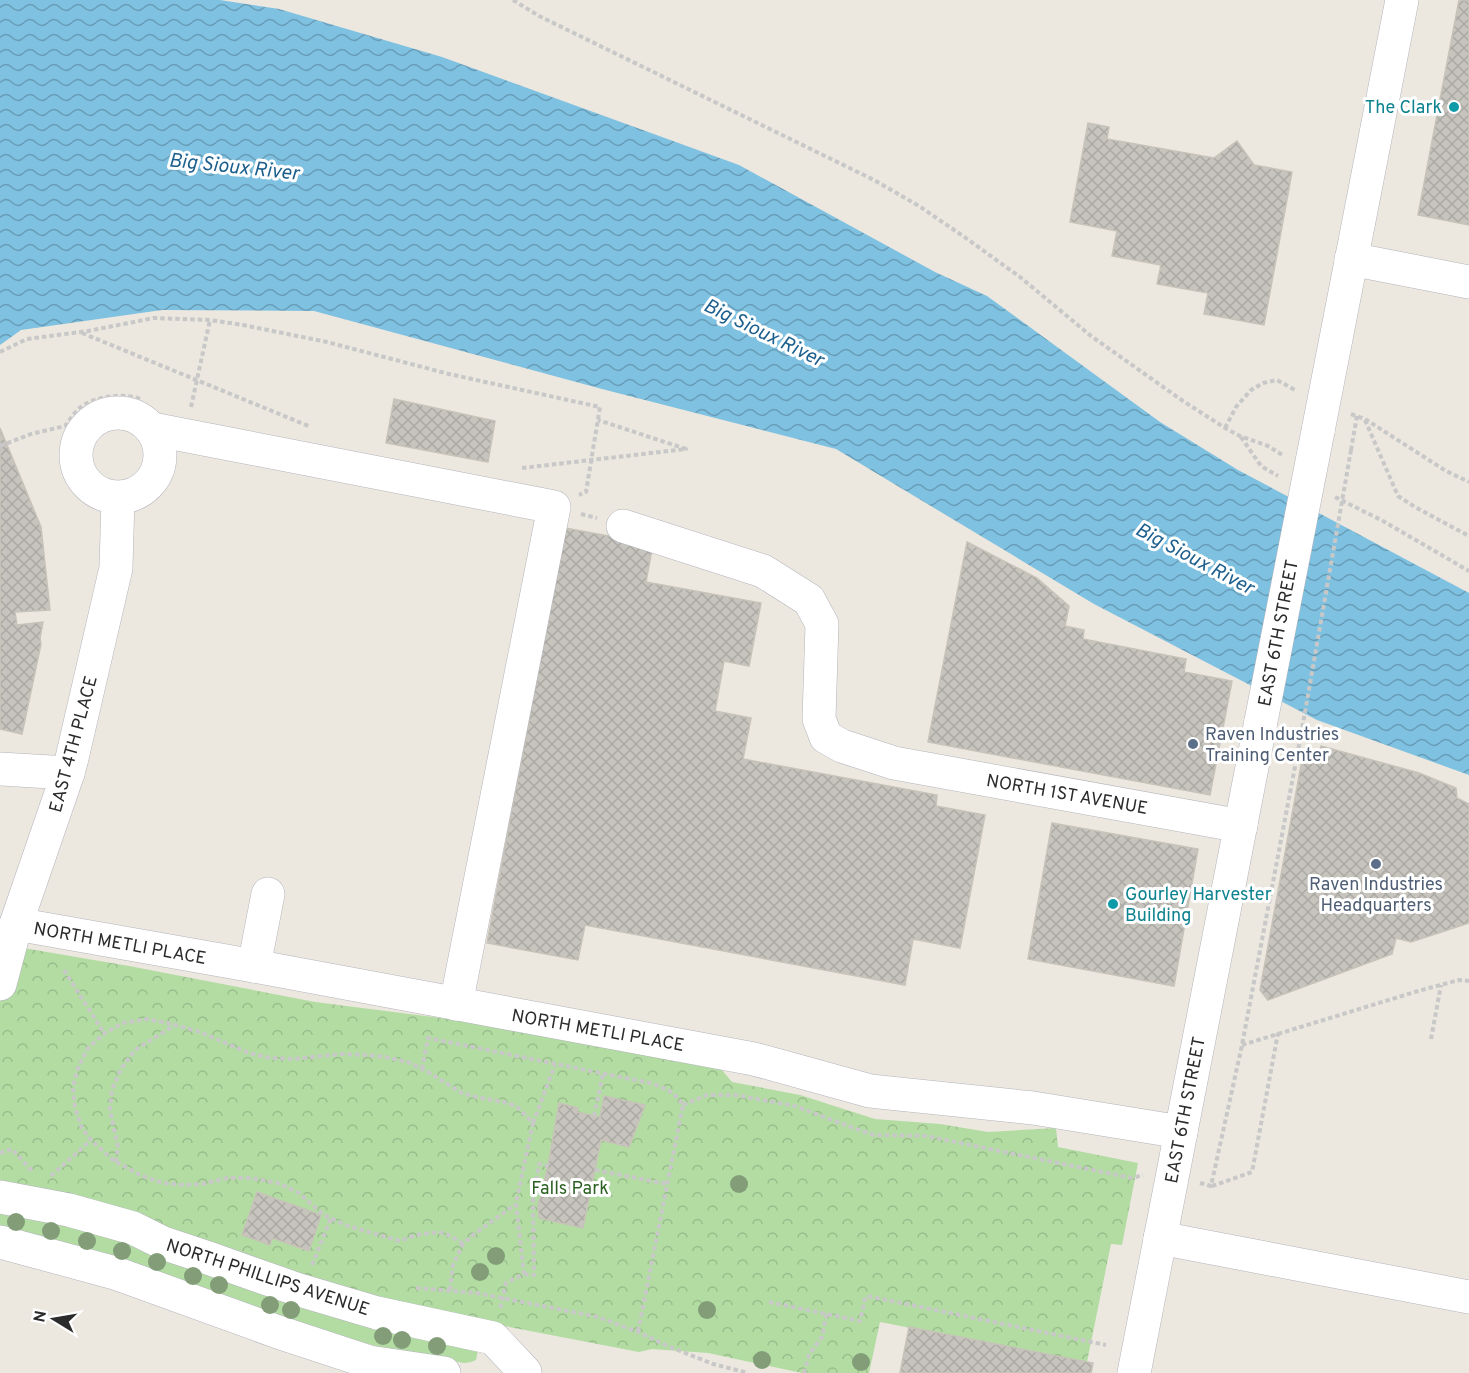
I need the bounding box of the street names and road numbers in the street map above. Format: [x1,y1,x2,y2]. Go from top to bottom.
street label: EAST 6TH STREET [1254,558,1305,709]
street label: EAST 4TH PLACE [45,674,104,815]
street label: NORTH 1ST AVENUE [984,770,1149,821]
street label: NORTH METLI PLACE [32,918,208,971]
street label: NORTH METLI PLACE [510,1005,686,1058]
street label: EAST 6TH STREET [1161,1035,1212,1186]
street label: NORTH PHILLIPS AVENUE [163,1235,372,1322]

